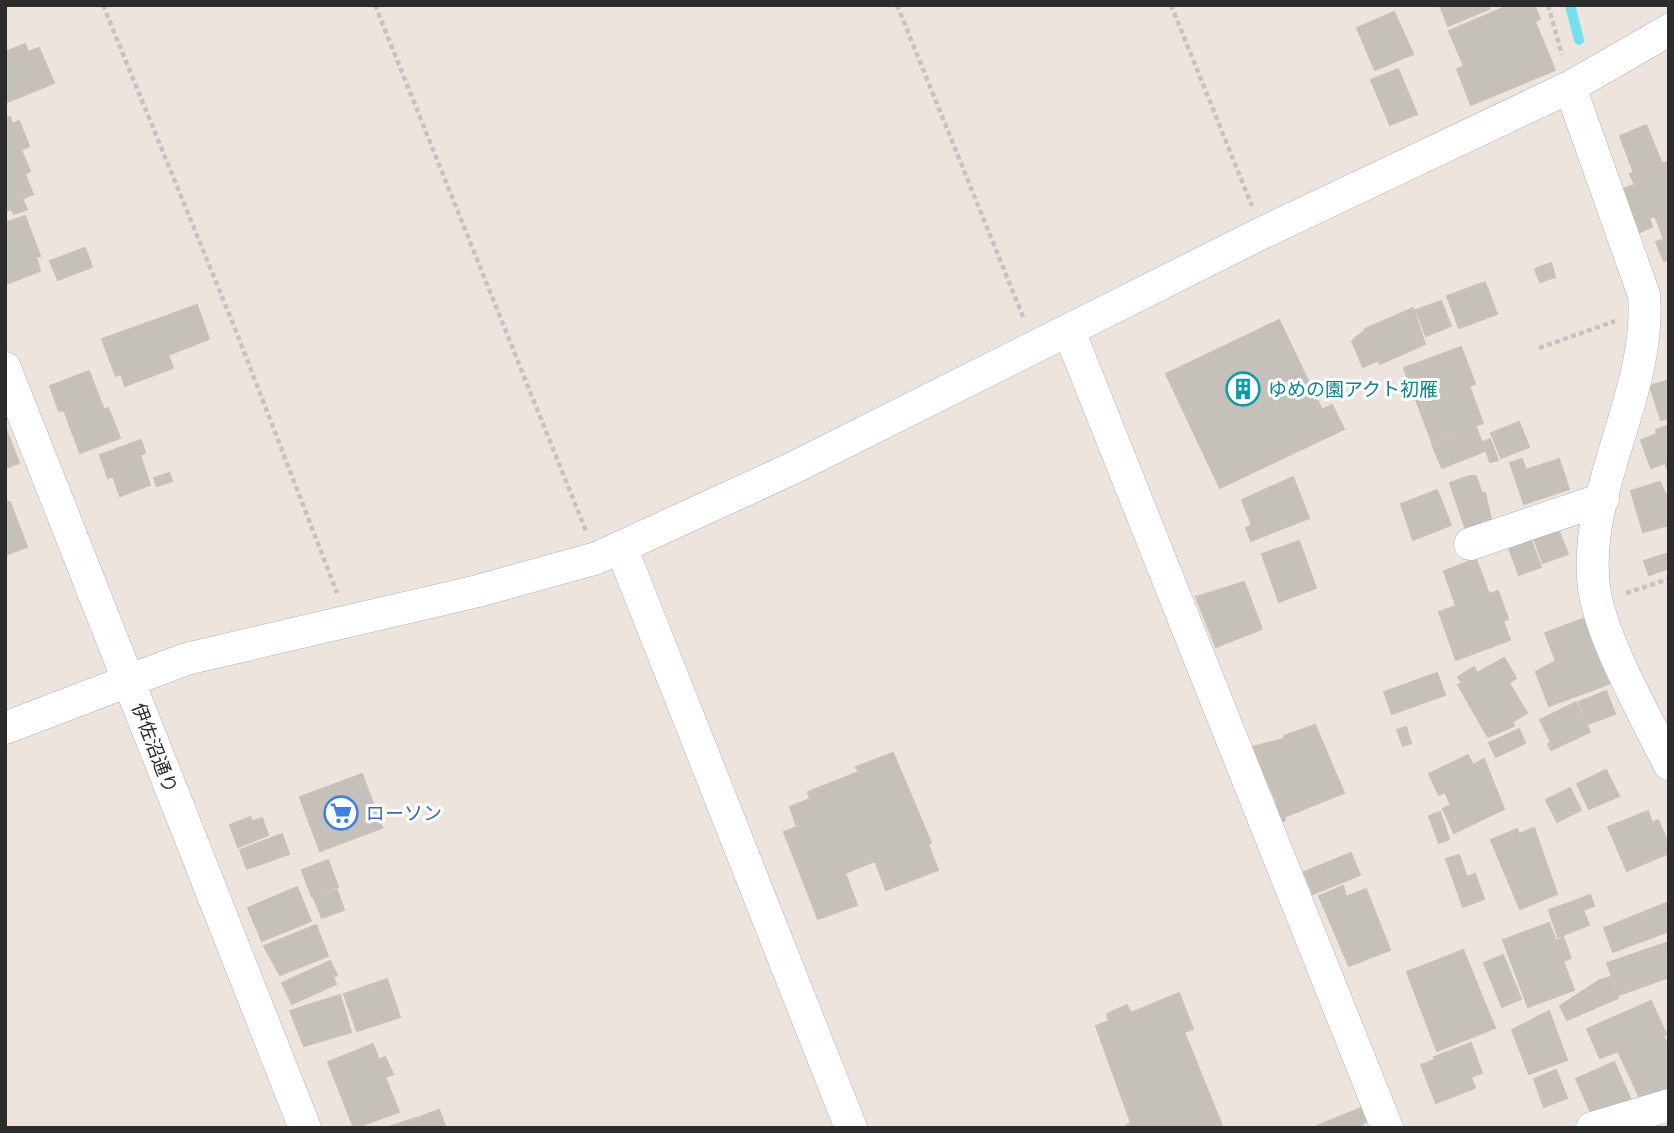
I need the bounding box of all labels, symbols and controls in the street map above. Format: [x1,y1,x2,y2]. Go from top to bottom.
building icon: ゆめの園アクト初雁 [1224,370,1262,408]
place label: ゆめの園アクト初雁 [1268,378,1438,401]
street label: 伊佐沼通り [127,700,182,797]
supermarket icon: ローソン [322,794,360,832]
place label: ローソン [366,802,442,825]

